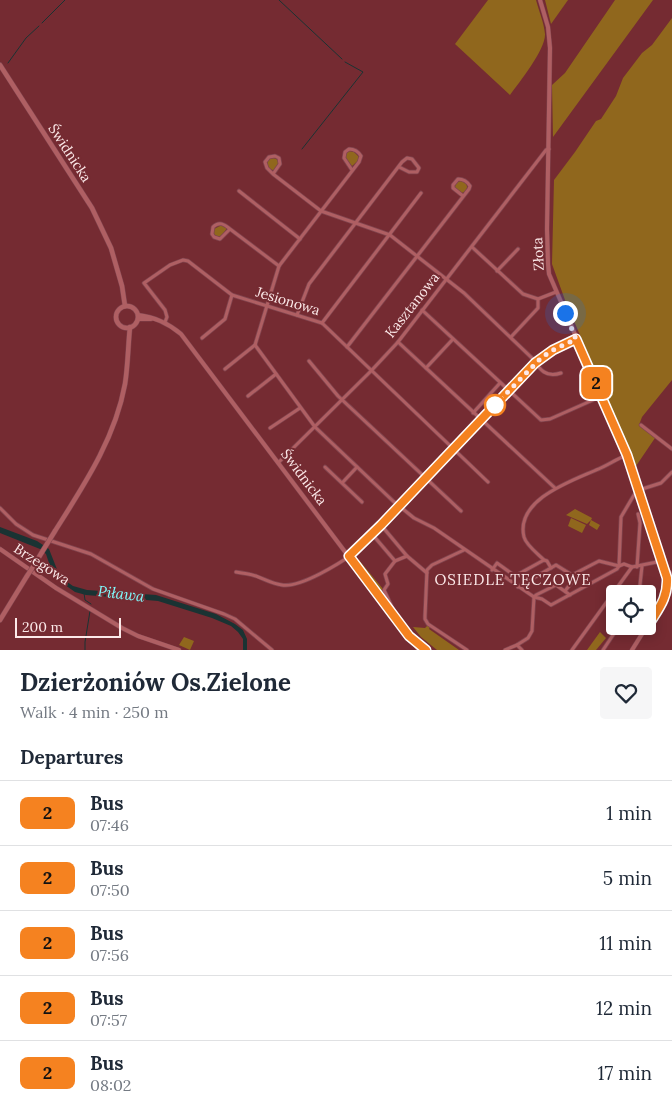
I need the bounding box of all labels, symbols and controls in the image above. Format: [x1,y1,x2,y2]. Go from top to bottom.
street label: Świdnicka [44,120,96,186]
street label: Złota [528,237,548,271]
street label: Kasztanowa [381,269,443,341]
street label: Jesionowa [253,282,322,319]
your location [553,301,578,326]
line badge: 2 [580,367,612,399]
text: 2 [591,371,601,394]
unlabelled marker [484,394,506,416]
street label: Świdnicka [277,445,331,509]
street label: Brzegowa [11,539,73,589]
district label: OSIEDLE TĘCZOWE [434,570,592,589]
water label: Piława [97,581,146,606]
map controls [606,585,656,635]
button: locate [606,585,656,635]
scale bar [15,615,121,638]
text: 200 m [22,618,63,636]
text: Dzierżoniów Os.Zielone [20,667,291,698]
button: heart [600,667,652,719]
text: Walk · 4 min · 250 m [20,702,168,722]
text: Departures [20,745,123,769]
text: Bus [90,791,123,815]
text: 2 [43,801,52,824]
text: 1 min [606,801,652,825]
text: 07:46 [90,815,129,835]
text: Bus [90,856,123,880]
text: 2 [43,866,52,889]
text: 5 min [603,866,652,890]
text: 07:50 [90,880,130,900]
text: Bus [90,921,123,945]
text: 2 [43,931,52,954]
text: 11 min [599,931,652,955]
text: 07:56 [90,945,129,965]
text: Bus [90,986,123,1010]
text: 2 [43,996,52,1019]
text: 12 min [596,996,652,1020]
text: 07:57 [90,1010,127,1030]
text: Bus [90,1051,123,1075]
text: 2 [43,1061,52,1084]
text: 17 min [597,1061,652,1085]
text: 08:02 [90,1075,131,1095]

